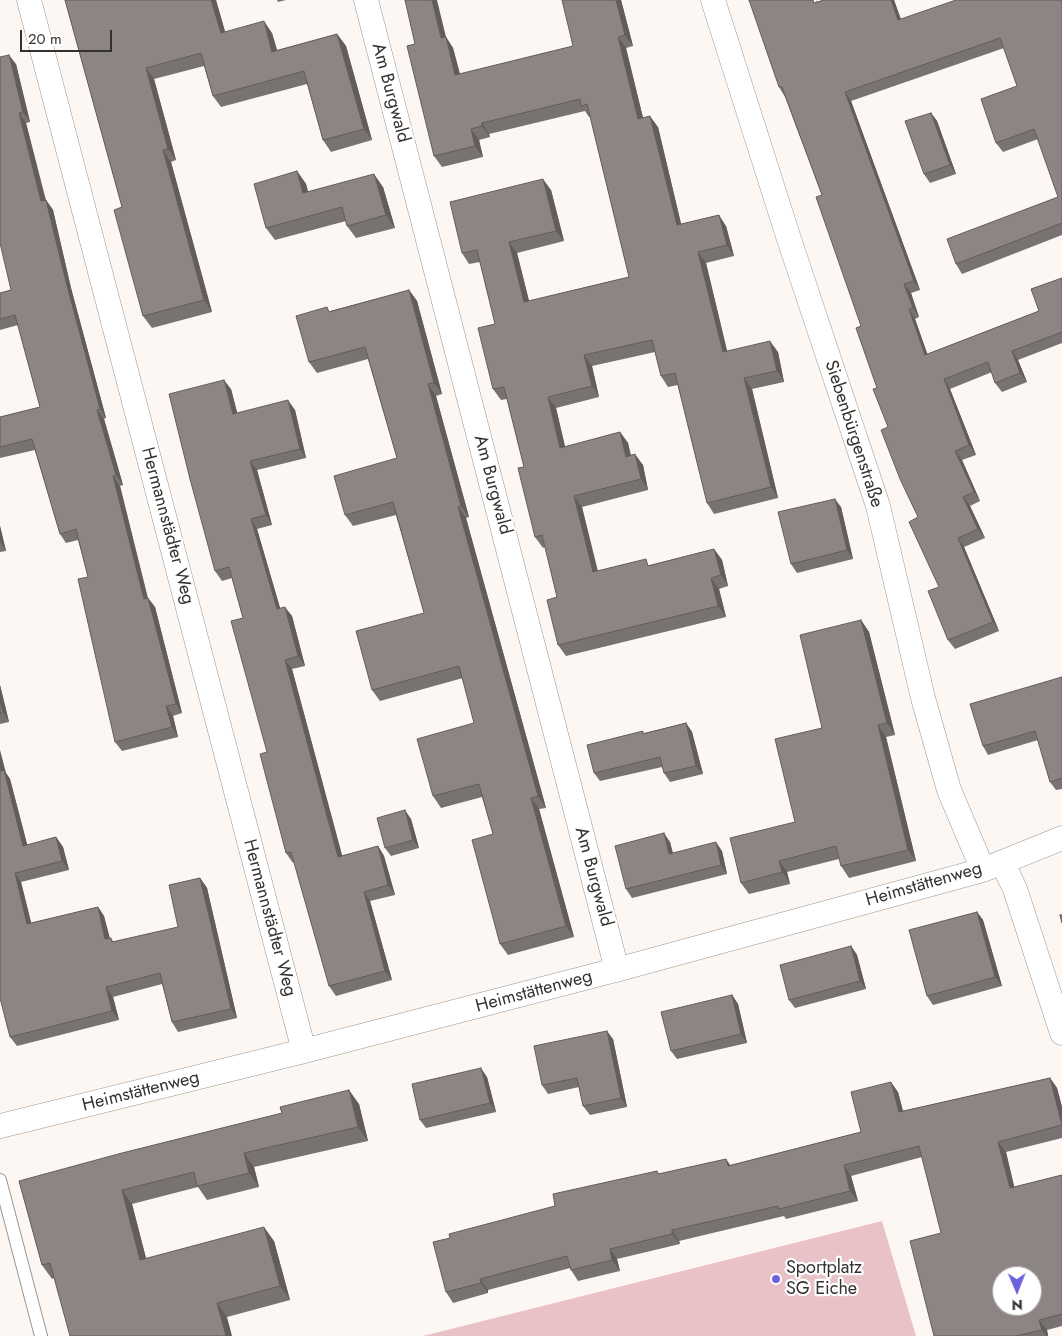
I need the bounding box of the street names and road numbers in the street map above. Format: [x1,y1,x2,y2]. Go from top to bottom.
street label: Am Burgwald [366,41,414,145]
street label: Siebenbürgenstraße [819,358,887,510]
street label: Am Burgwald [468,433,516,537]
street label: Hermannstädter Weg [136,445,198,607]
street label: Am Burgwald [569,825,617,929]
street label: Hermannstädter Weg [238,837,300,999]
street label: Heimstättenweg [863,858,985,912]
street label: Heimstättenweg [473,966,595,1018]
street label: Heimstättenweg [80,1067,202,1117]

